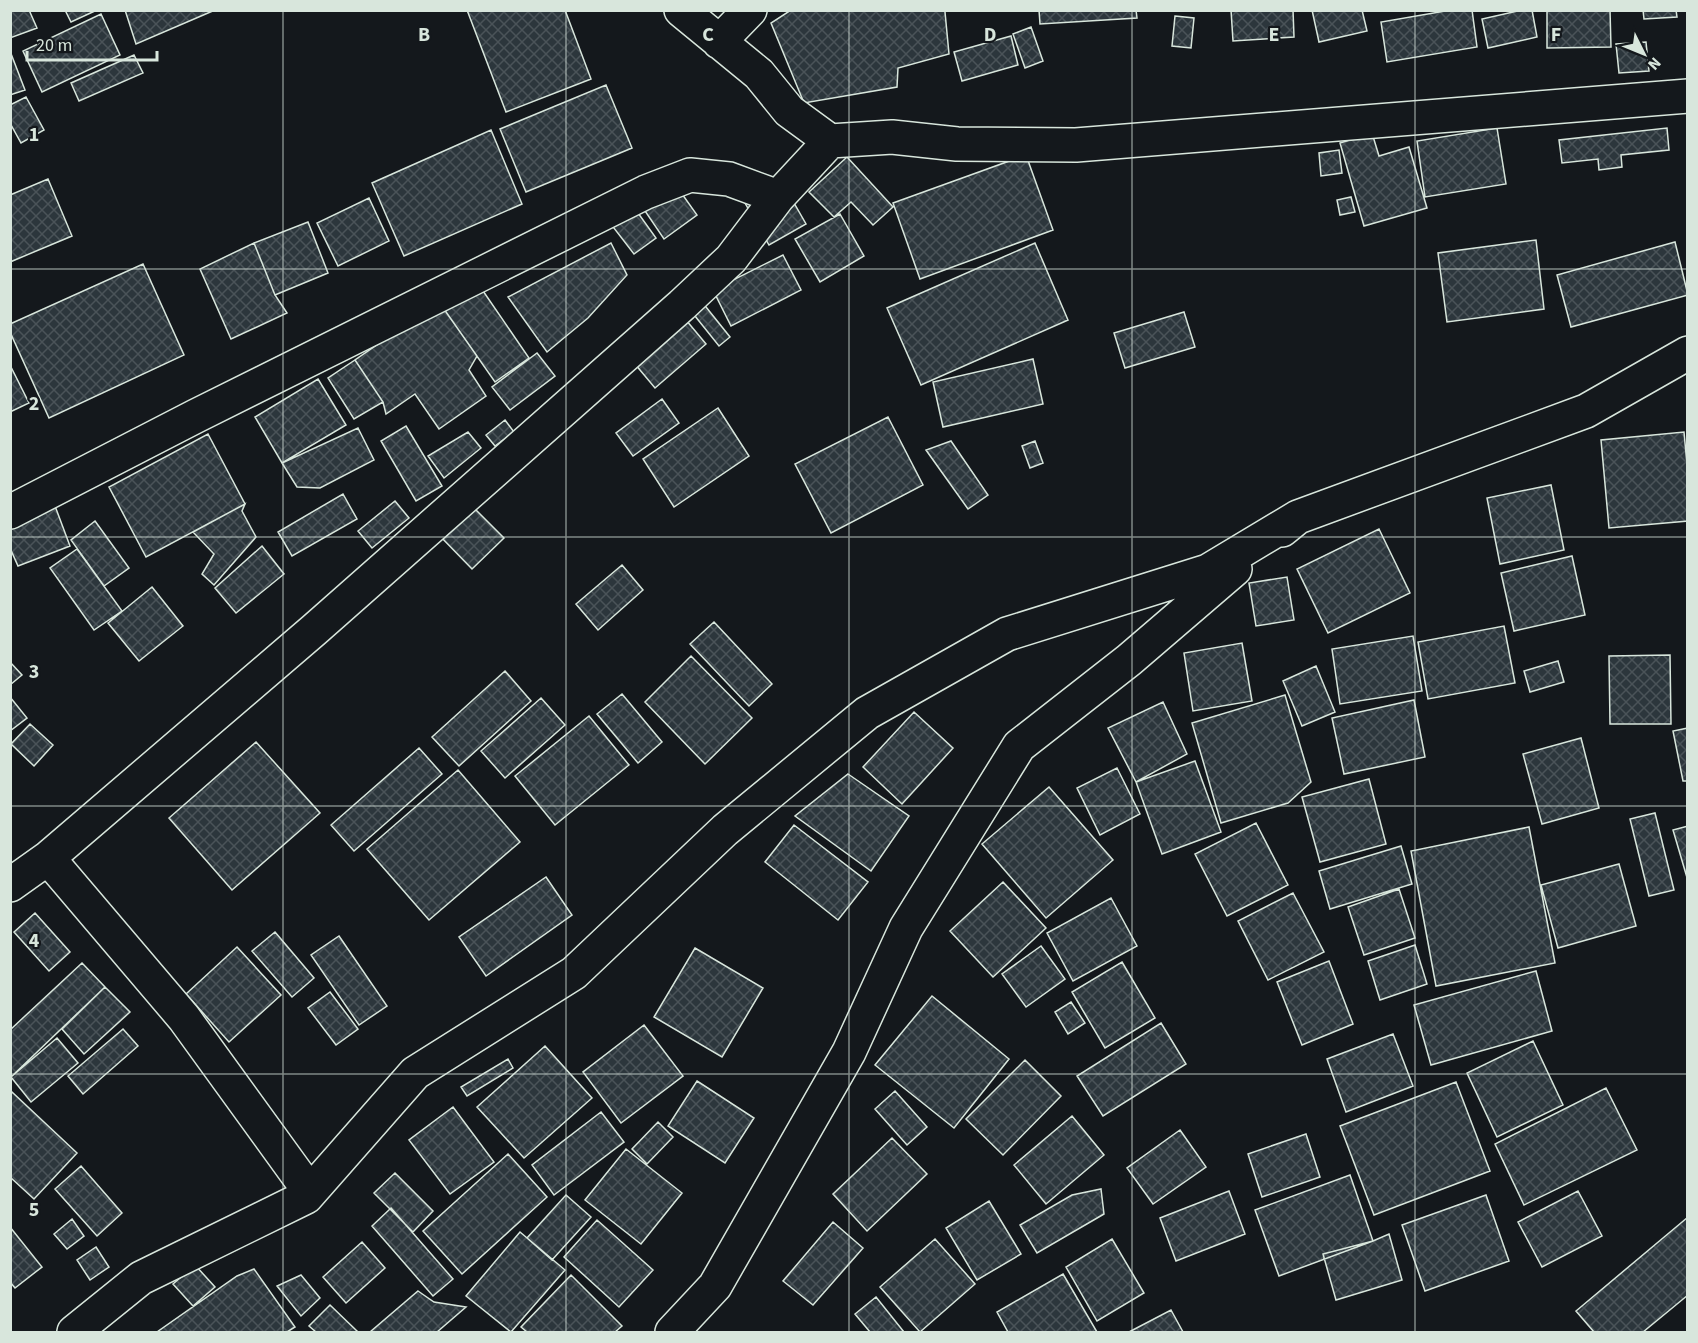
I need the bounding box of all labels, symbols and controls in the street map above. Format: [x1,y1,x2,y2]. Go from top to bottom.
text: B [418,21,430,49]
text: C [702,21,714,49]
text: D [984,21,996,49]
text: E [1269,21,1279,49]
text: F [1551,21,1561,49]
scale bar [27,24,158,62]
north arrow [1614,24,1674,84]
text: 20 m [36,33,72,58]
text: N [1643,52,1666,75]
text: 1 [29,121,39,149]
text: 2 [29,390,39,418]
text: 3 [29,658,39,686]
text: 4 [29,927,40,955]
text: 5 [29,1196,39,1224]

